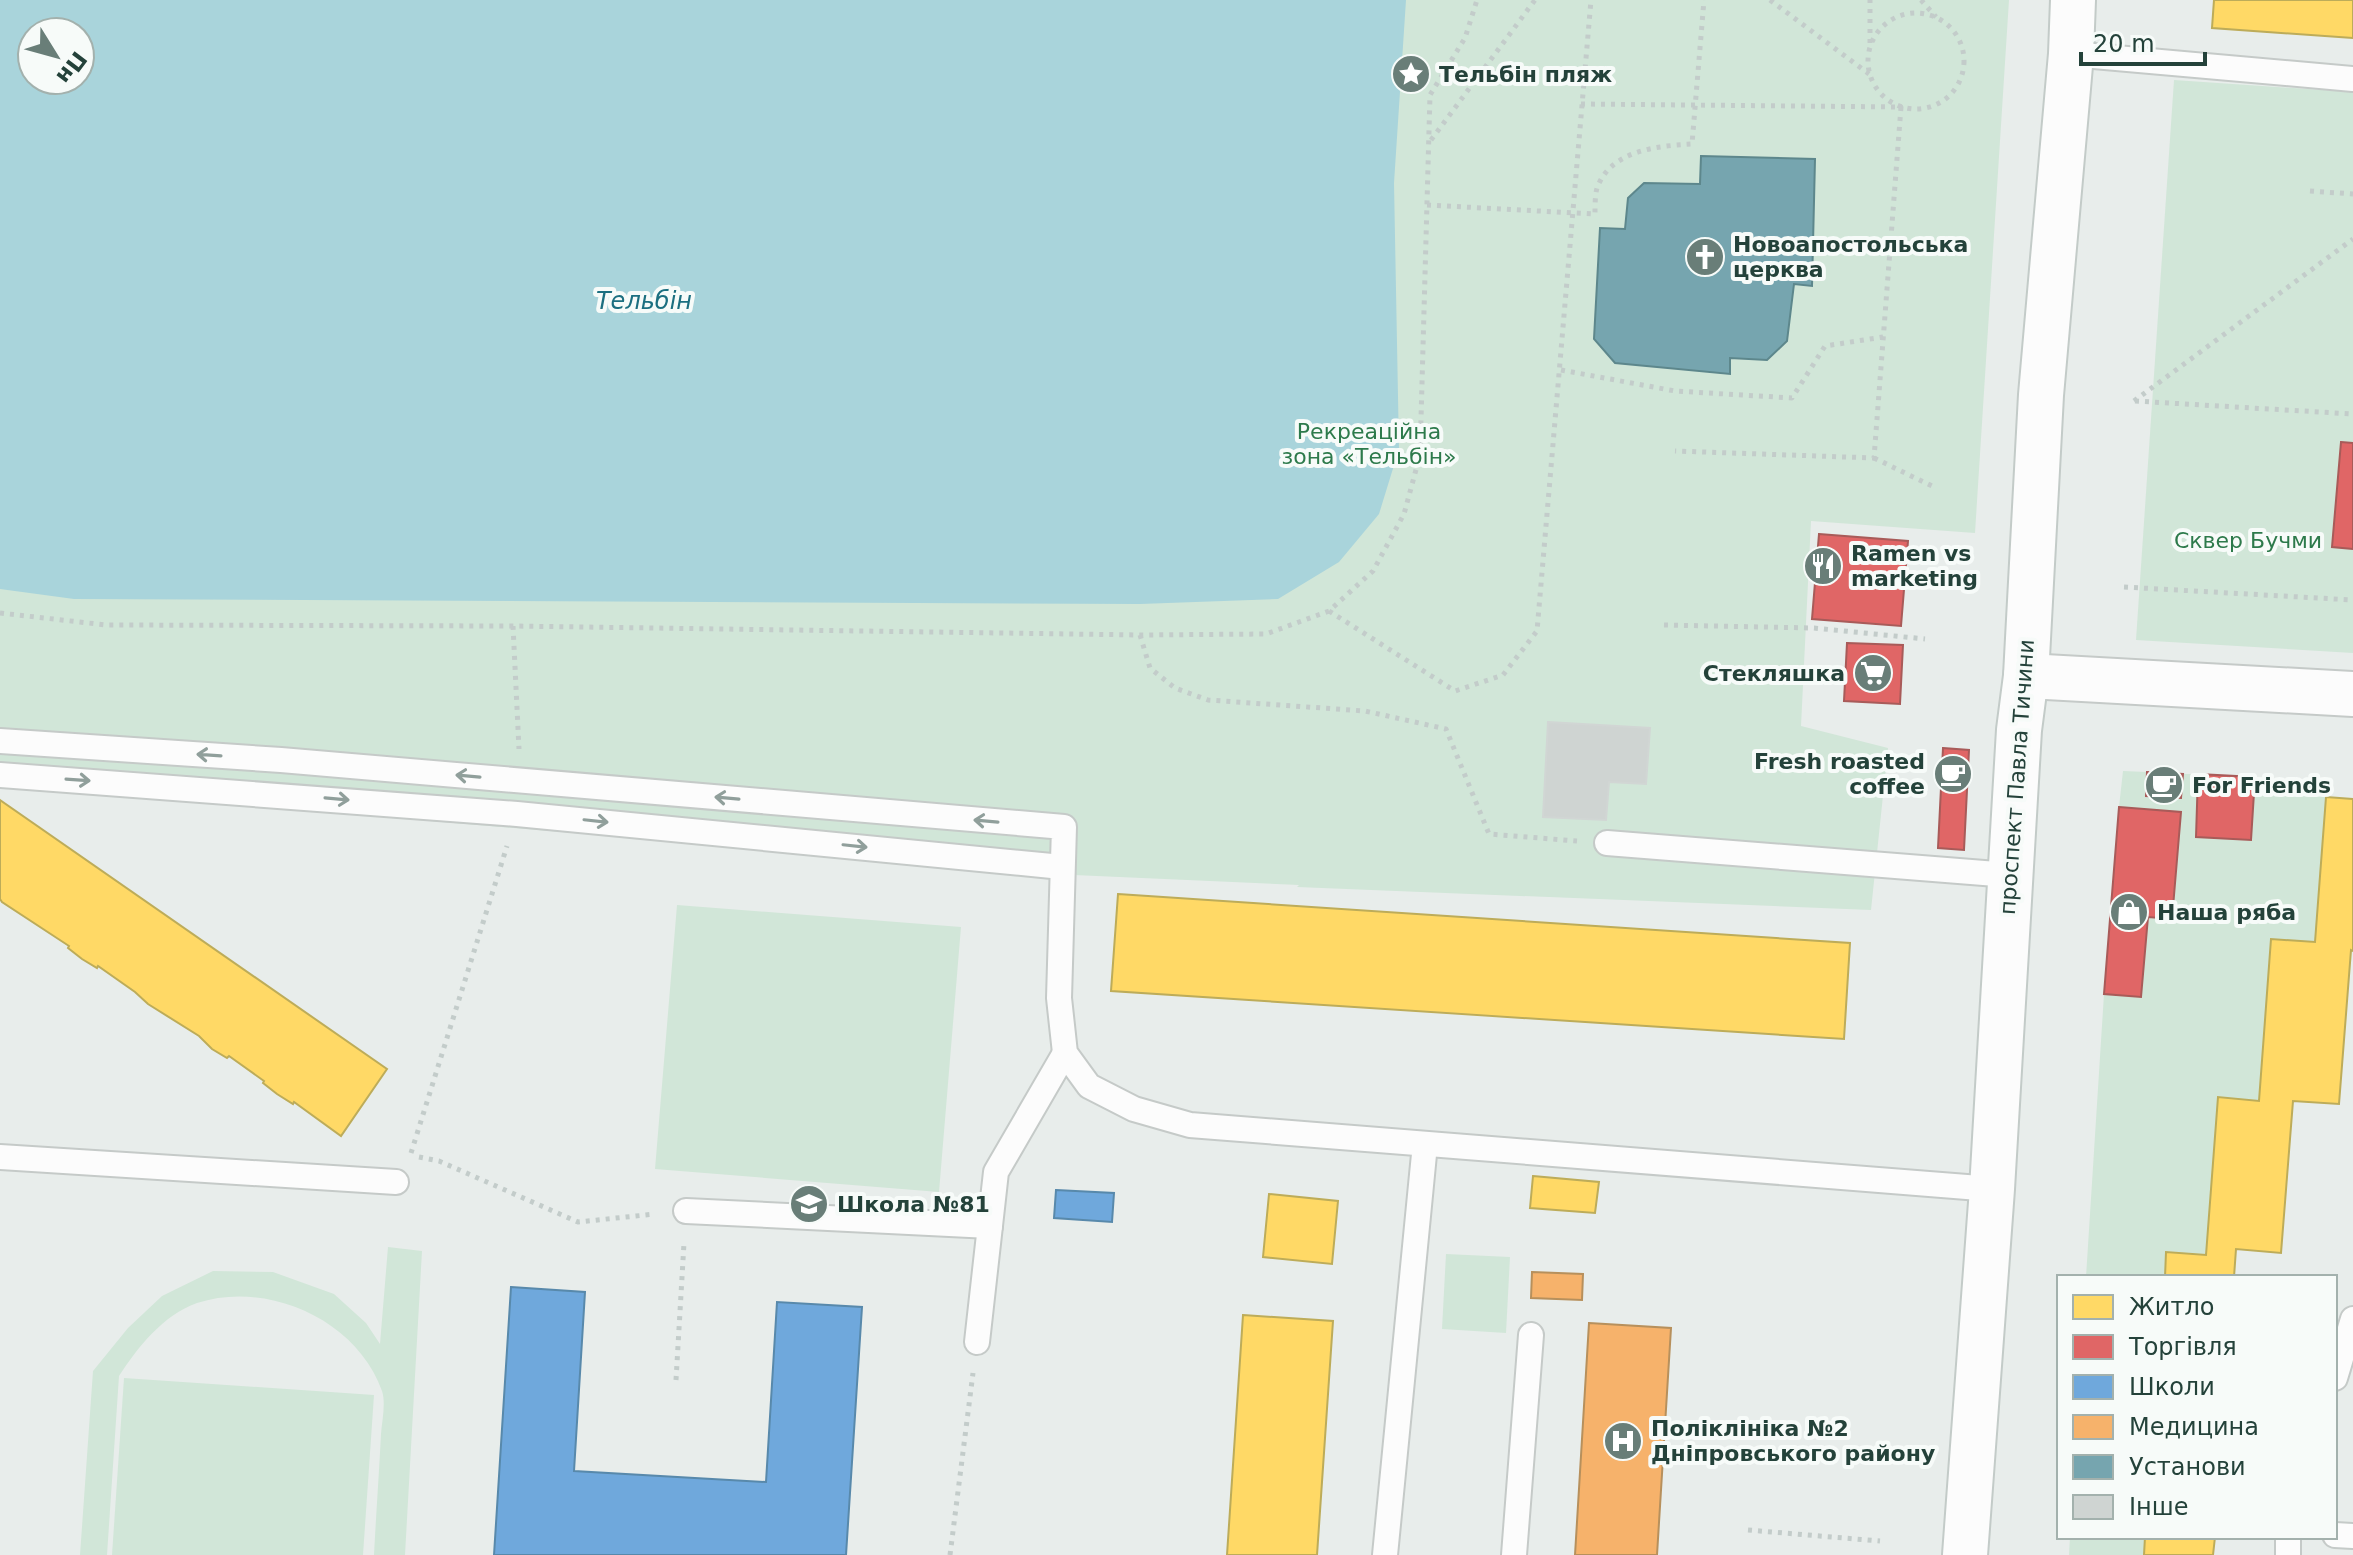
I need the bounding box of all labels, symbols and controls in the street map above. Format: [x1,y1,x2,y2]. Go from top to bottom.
north arrow [16,16,96,96]
scale bar [2081,16,2205,66]
text: 20 m [2093,30,2155,58]
text: Пн [51,47,92,89]
place icon: Тельбін пляж [1390,53,1432,95]
place label: Тельбін пляж [1439,62,1612,87]
place label: Новоапостольська церква [1733,232,1968,282]
church icon: Новоапостольська церква [1684,236,1726,278]
water label: Тельбін [596,287,692,315]
park label: Рекреаційна зона «Тельбін» [1281,419,1457,469]
park label: Сквер Бучми [2174,528,2322,553]
place label: Ramen vs marketing [1851,541,1978,591]
restaurant icon: Ramen vs marketing [1802,545,1844,587]
street label: проспект Павла Тичини [1995,638,2039,916]
supermarket icon: Стекляшка [1852,652,1894,694]
place label: Стекляшка [1703,661,1845,686]
one-way arrow [196,747,223,762]
place label: Fresh roasted coffee [1754,749,1925,799]
cafe icon: Fresh roasted coffee [1932,753,1974,795]
cafe icon: For Friends [2143,764,2185,806]
one-way arrow [455,768,482,783]
one-way arrow [64,773,91,788]
place label: For Friends [2192,773,2331,798]
one-way arrow [714,790,741,805]
one-way arrow [323,792,350,807]
one-way arrow [973,813,1000,828]
one-way arrow [582,814,609,829]
one-way arrow [841,839,868,854]
shop icon: Наша ряба [2108,891,2150,933]
place label: Наша ряба [2157,900,2296,925]
school or university icon: Школа №81 [788,1183,830,1225]
place label: Школа №81 [837,1192,990,1217]
legend [2057,1275,2337,1539]
text: Житло [2129,1293,2214,1321]
text: Торгівля [2128,1333,2237,1361]
text: Школи [2129,1373,2215,1401]
text: Медицина [2129,1413,2259,1441]
place label: Поліклініка №2 Дніпровського району [1651,1416,1935,1466]
hospital icon: Поліклініка №2 Дніпровського району [1602,1420,1644,1462]
text: Установи [2129,1453,2246,1481]
text: Інше [2129,1493,2189,1521]

